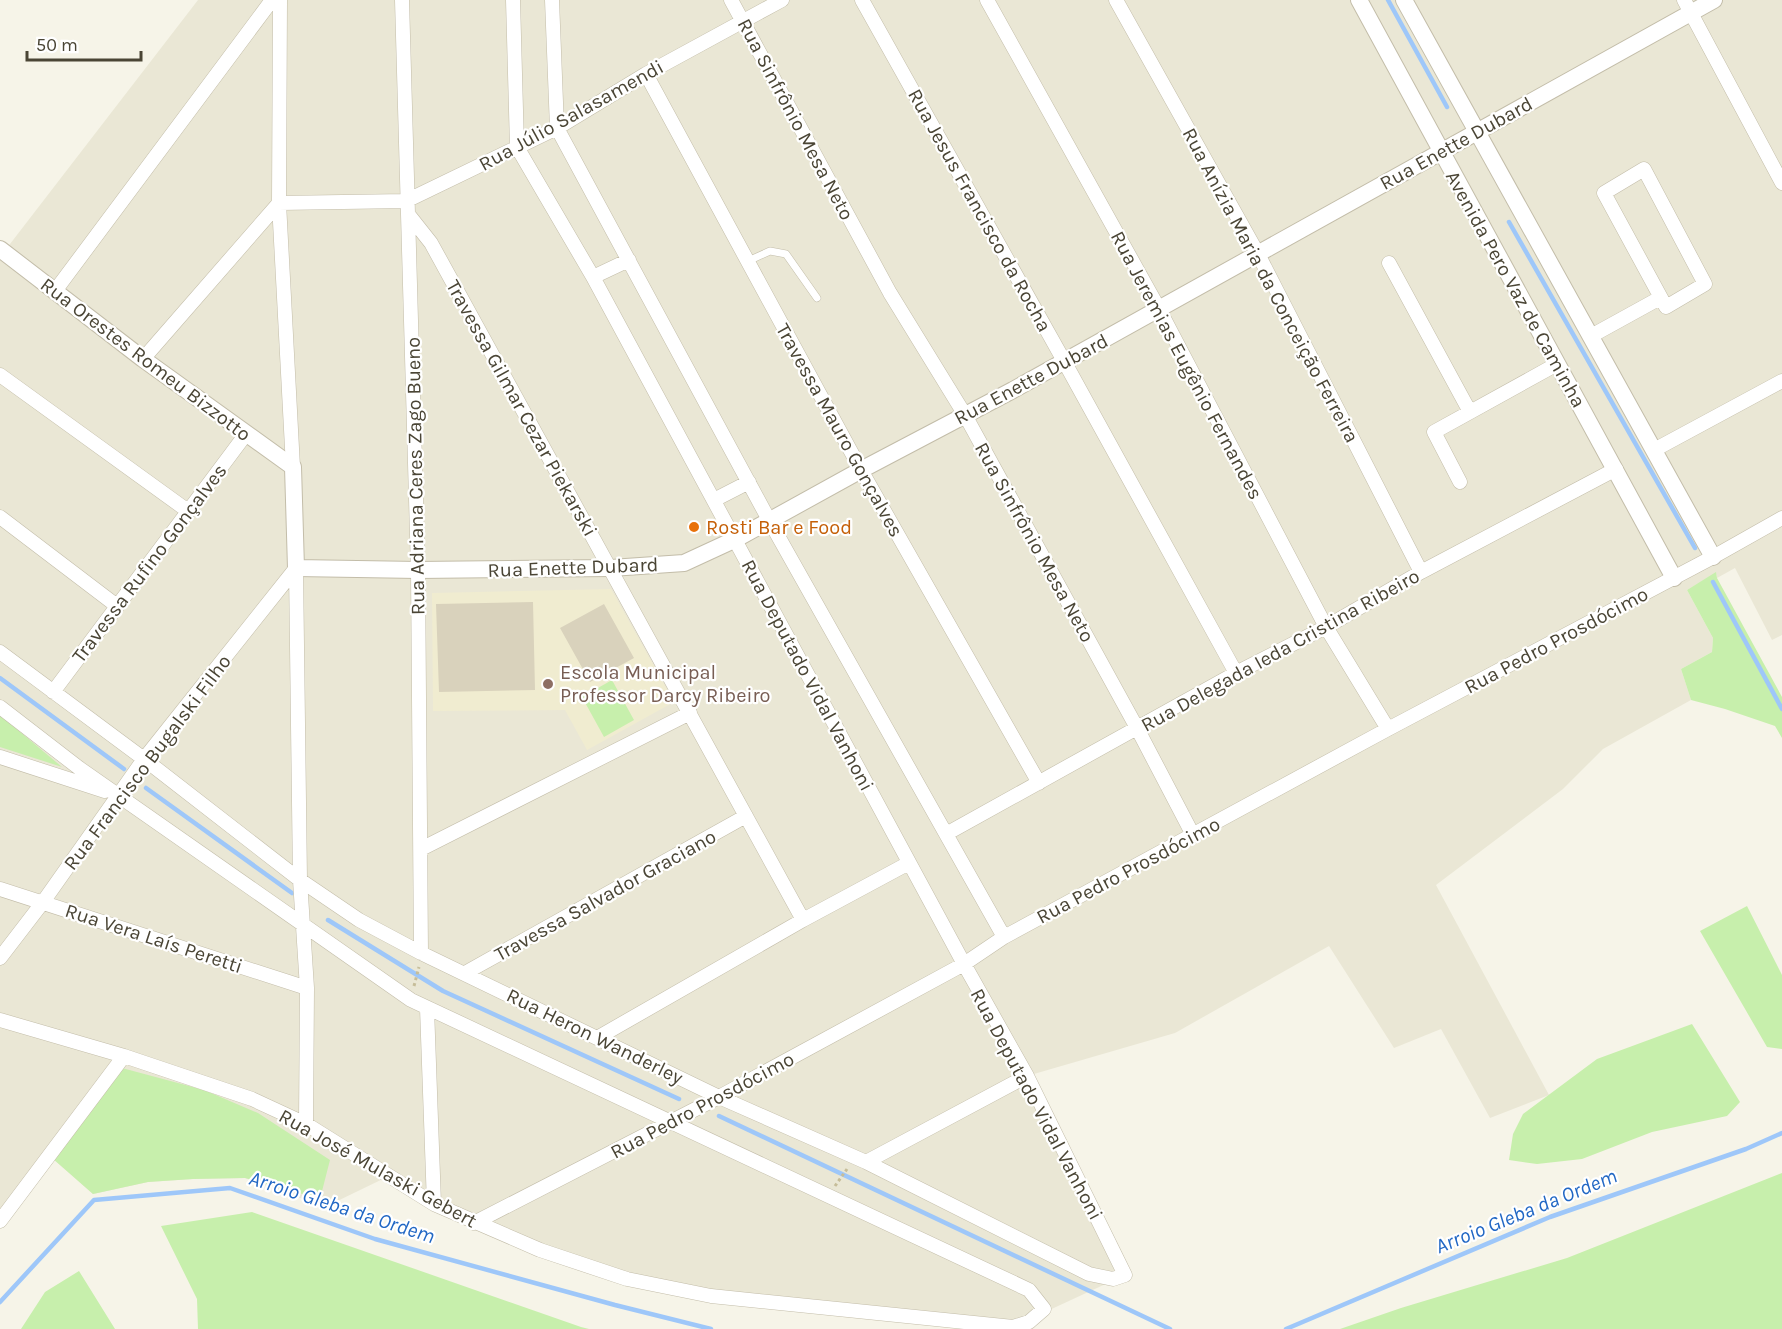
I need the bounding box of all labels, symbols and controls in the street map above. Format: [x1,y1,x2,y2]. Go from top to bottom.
street label: Rua Sinfrônio Mesa Neto [733,15,858,224]
scale bar [27,24,141,62]
text: 50 m [36,34,78,56]
street label: Rua Júlio Salasamendi [475,55,668,176]
street label: Rua Jesus Francisco da Rocha [903,85,1056,336]
street label: Rua Enette Dubard [1376,92,1537,195]
street label: Rua Anízia Maria da Conceição Ferreira [1177,124,1364,447]
street label: Avenida Pero Vaz de Caminha [1441,167,1590,412]
street label: Rua Jeremias Eugênio Fernandes [1106,227,1267,503]
street label: Rua Orestes Romeu Bizzotto [36,273,255,446]
street label: Travessa Gilmar Cezar Piekarski [441,276,602,540]
street label: Travessa Mauro Gonçalves [771,319,908,541]
street label: Rua Enette Dubard [950,329,1112,430]
street label: Rua Adriana Ceres Zago Bueno [402,337,429,615]
street label: Rua Sinfrônio Mesa Neto [970,438,1099,646]
street label: Travessa Rufino Gonçalves [67,460,232,667]
place label: Rosti Bar e Food [706,516,852,539]
marker: Rosti Bar e Food [687,520,701,534]
street label: Rua Enette Dubard [487,553,659,582]
street label: Rua Deputado Vidal Vanhoni [737,556,878,795]
street label: Rua Delegada Ieda Cristina Ribeiro [1137,564,1423,737]
street label: Rua Pedro Prosdócimo [1460,582,1652,699]
street label: Rua Francisco Bugalski Filho [59,650,236,875]
place label: Escola Municipal Professor Darcy Ribeiro [560,661,771,707]
marker: Escola Municipal Professor Darcy Ribeiro [541,677,555,691]
street label: Rua Pedro Prosdócimo [1032,812,1224,929]
street label: Travessa Salvador Graciano [490,825,720,966]
street label: Rua Vera Laís Peretti [62,899,246,978]
street label: Rua Heron Wanderley [503,984,687,1089]
street label: Rua Deputado Vidal Vanhoni [966,985,1107,1224]
street label: Rua Pedro Prosdócimo [606,1047,798,1164]
street label: Rua José Mulaski Gebert [275,1104,481,1233]
water label: Arroio Gleba da Ordem [1432,1164,1620,1258]
water label: Arroio Gleba da Ordem [246,1166,438,1248]

